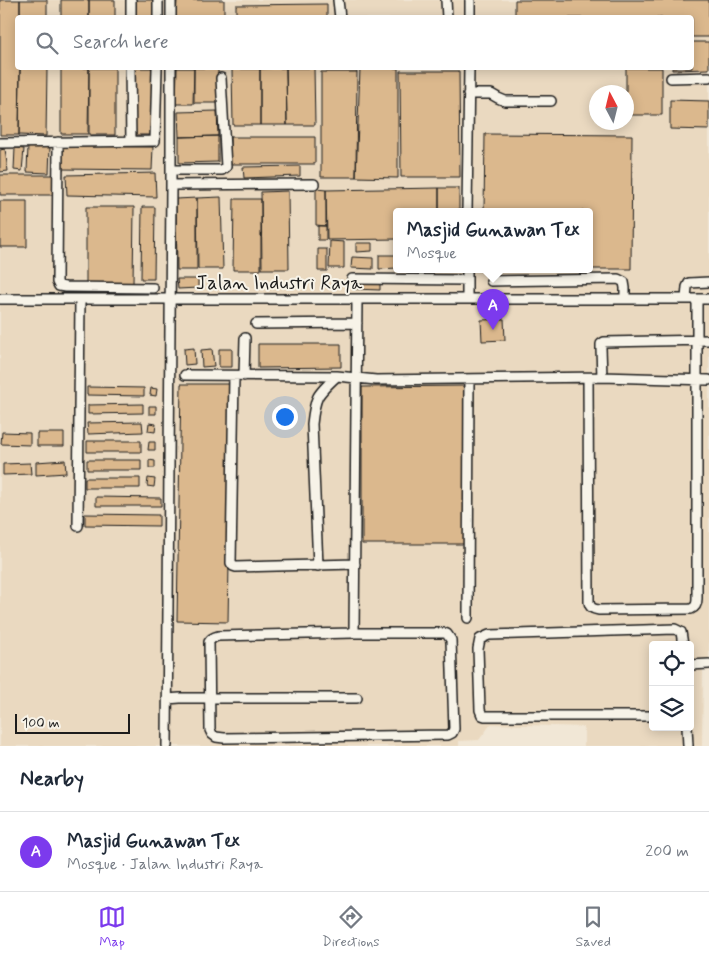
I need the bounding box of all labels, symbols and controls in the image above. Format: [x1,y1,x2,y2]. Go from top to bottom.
search box [15,15,694,70]
icon: search [33,29,61,57]
text: Search here [73,30,169,55]
north arrow [589,85,634,130]
popup [393,208,593,273]
text: Masjid Gunawan Tex [407,218,579,243]
text: Mosque [407,243,457,264]
street label: Jalan Industri Raya [196,270,363,297]
pin: A [477,289,509,330]
your location [272,404,298,430]
map controls [649,641,694,731]
button: locate [649,641,694,686]
button: layers [649,686,694,731]
scale bar [15,711,130,734]
text: 100 m [22,714,60,732]
text: Nearby [20,765,84,793]
text: Masjid Gunawan Tex [67,829,240,854]
text: A [31,841,41,862]
text: 200 m [645,841,689,862]
text: Mosque · Jalan Industri Raya [67,854,263,875]
tab: Map [98,903,126,951]
tab: Directions [322,903,380,951]
tab: Saved [576,903,611,951]

